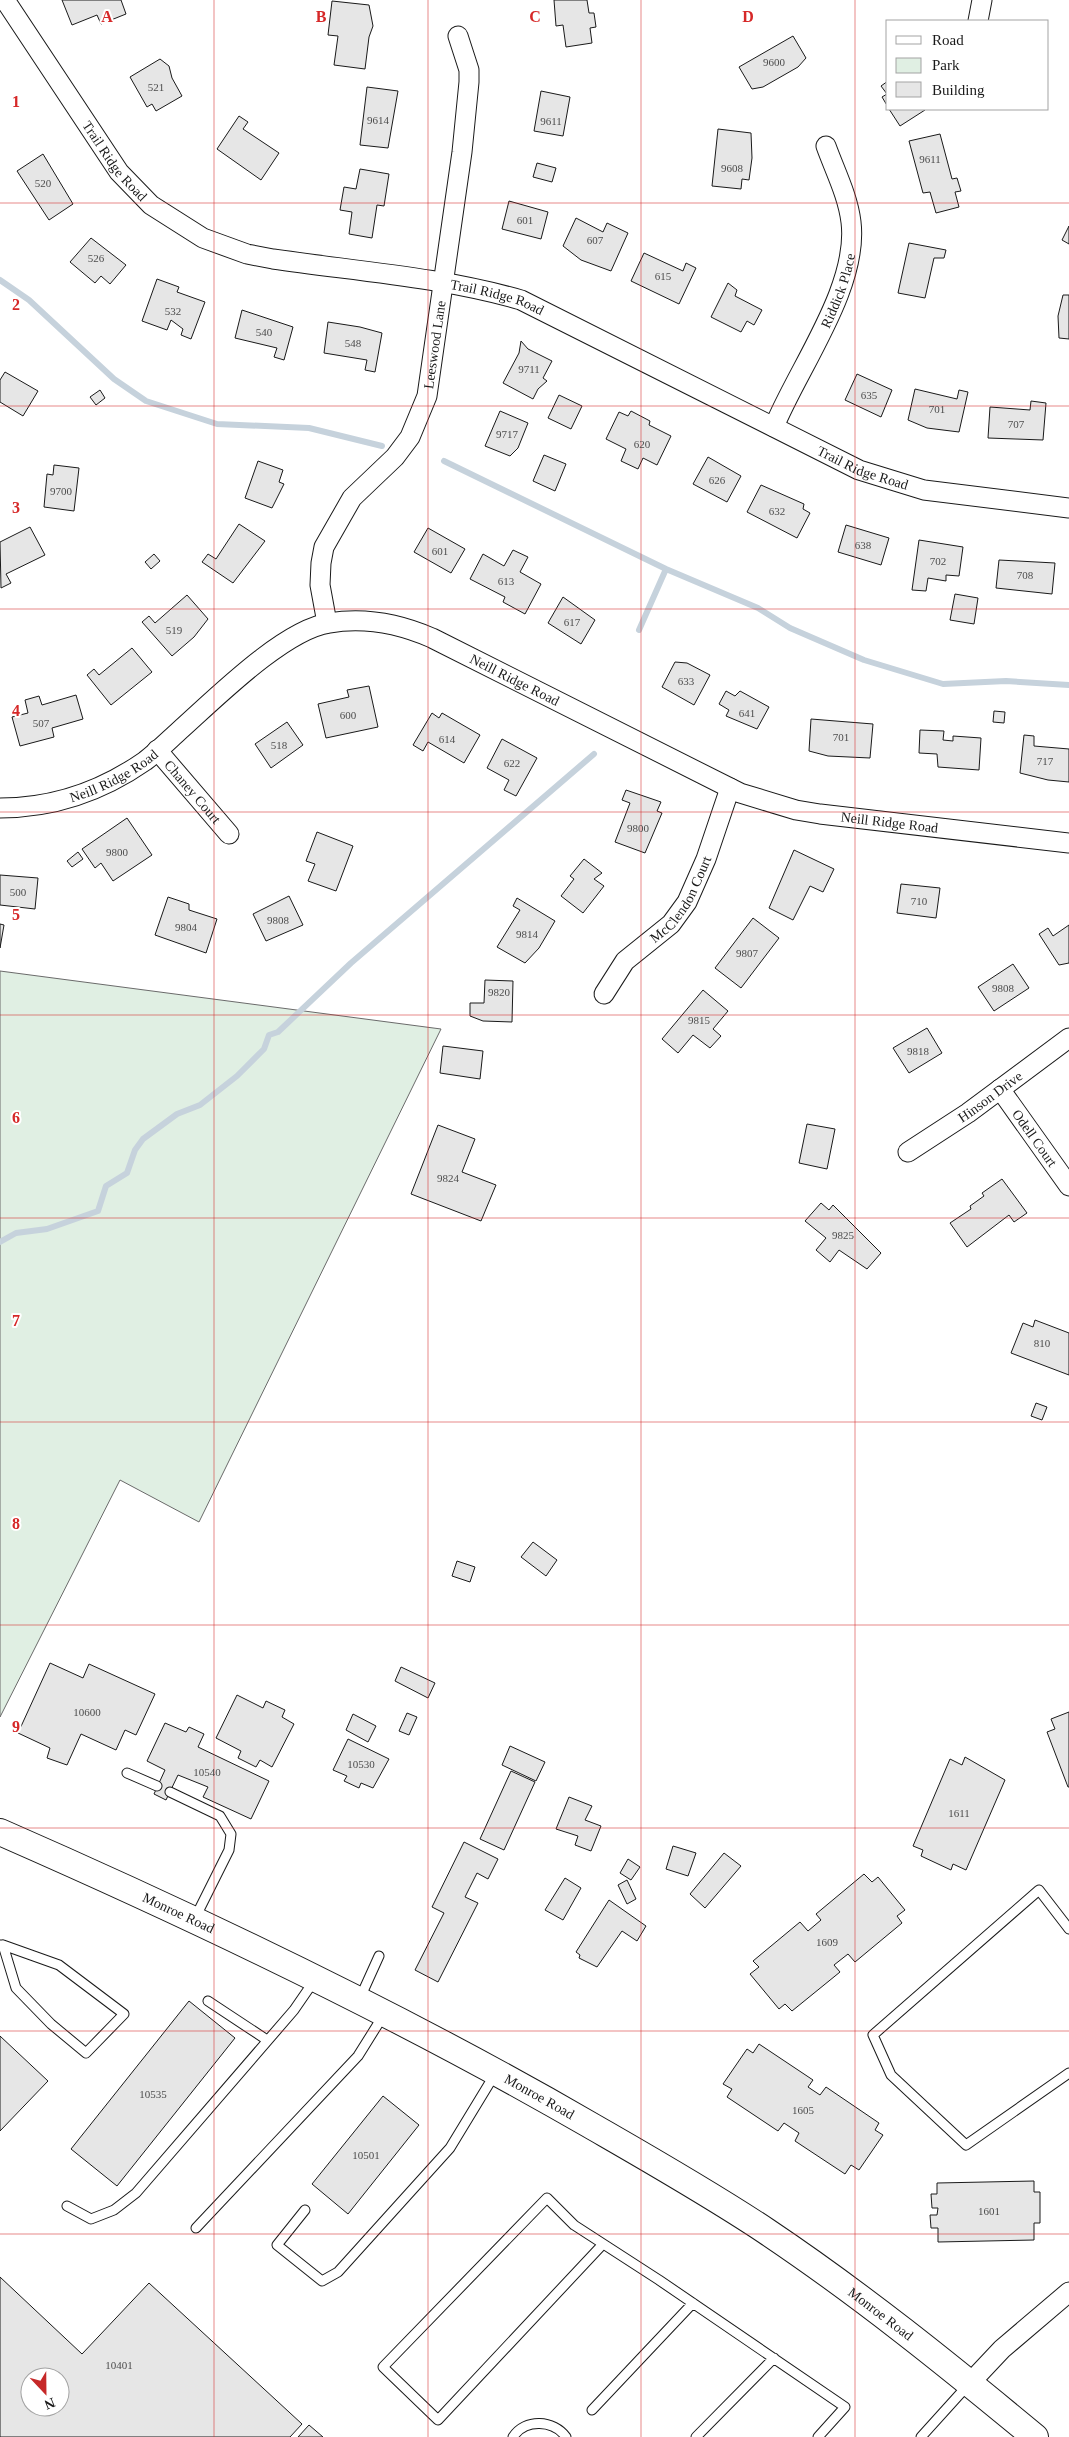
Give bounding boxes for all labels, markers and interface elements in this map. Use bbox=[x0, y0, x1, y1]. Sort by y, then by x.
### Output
text: A bbox=[101, 8, 113, 25]
text: B bbox=[316, 8, 327, 25]
text: C bbox=[529, 8, 541, 25]
text: D bbox=[742, 8, 754, 25]
legend bbox=[886, 20, 1049, 110]
text: Road bbox=[932, 32, 964, 48]
house number: 9600 bbox=[763, 56, 786, 68]
text: Park bbox=[932, 57, 960, 73]
house number: 521 bbox=[148, 81, 164, 93]
text: Building bbox=[932, 82, 985, 98]
text: 1 bbox=[12, 93, 20, 110]
house number: 9614 bbox=[367, 114, 390, 126]
house number: 9611 bbox=[540, 115, 562, 127]
street label: Trail Ridge Road bbox=[80, 118, 150, 204]
house number: 9611 bbox=[919, 153, 941, 165]
house number: 9608 bbox=[721, 162, 744, 174]
house number: 520 bbox=[35, 177, 52, 189]
house number: 601 bbox=[517, 214, 533, 226]
house number: 607 bbox=[587, 234, 604, 246]
house number: 526 bbox=[88, 252, 105, 264]
street label: Riddick Place bbox=[818, 252, 858, 330]
house number: 615 bbox=[655, 270, 672, 282]
street label: Trail Ridge Road bbox=[449, 276, 546, 318]
text: 2 bbox=[12, 296, 20, 313]
street label: Leeswood Lane bbox=[421, 300, 448, 390]
house number: 532 bbox=[165, 305, 181, 317]
house number: 540 bbox=[256, 326, 273, 338]
house number: 548 bbox=[345, 337, 362, 349]
house number: 9711 bbox=[518, 363, 540, 375]
house number: 635 bbox=[861, 389, 878, 401]
house number: 701 bbox=[929, 403, 945, 415]
house number: 707 bbox=[1008, 418, 1025, 430]
house number: 9717 bbox=[496, 428, 519, 440]
house number: 620 bbox=[634, 438, 651, 450]
street label: Trail Ridge Road bbox=[815, 443, 910, 492]
house number: 626 bbox=[709, 474, 726, 486]
house number: 9700 bbox=[50, 485, 73, 497]
text: 3 bbox=[12, 499, 20, 516]
house number: 632 bbox=[769, 505, 785, 517]
house number: 638 bbox=[855, 539, 872, 551]
house number: 601 bbox=[432, 545, 448, 557]
house number: 702 bbox=[930, 555, 946, 567]
house number: 708 bbox=[1017, 569, 1034, 581]
house number: 613 bbox=[498, 575, 515, 587]
house number: 617 bbox=[564, 616, 581, 628]
house number: 519 bbox=[166, 624, 183, 636]
street label: Neill Ridge Road bbox=[468, 651, 562, 708]
house number: 633 bbox=[678, 675, 695, 687]
text: 4 bbox=[12, 702, 20, 719]
house number: 641 bbox=[739, 707, 755, 719]
house number: 600 bbox=[340, 709, 357, 721]
house number: 507 bbox=[33, 717, 50, 729]
house number: 701 bbox=[833, 731, 849, 743]
house number: 614 bbox=[439, 733, 456, 745]
house number: 518 bbox=[271, 739, 288, 751]
street label: Neill Ridge Road bbox=[68, 746, 161, 805]
house number: 717 bbox=[1037, 755, 1054, 767]
street label: Chaney Court bbox=[162, 757, 224, 826]
house number: 622 bbox=[504, 757, 520, 769]
street label: Neill Ridge Road bbox=[840, 809, 939, 835]
house number: 9800 bbox=[627, 822, 650, 834]
house number: 9800 bbox=[106, 846, 129, 858]
street label: McClendon Court bbox=[647, 854, 714, 945]
house number: 500 bbox=[10, 886, 27, 898]
house number: 710 bbox=[911, 895, 928, 907]
text: 5 bbox=[12, 906, 20, 923]
house number: 9808 bbox=[267, 914, 290, 926]
house number: 9804 bbox=[175, 921, 198, 933]
house number: 9814 bbox=[516, 928, 539, 940]
house number: 9807 bbox=[736, 947, 759, 959]
house number: 9808 bbox=[992, 982, 1015, 994]
house number: 9820 bbox=[488, 986, 511, 998]
house number: 9815 bbox=[688, 1014, 711, 1026]
house number: 9818 bbox=[907, 1045, 930, 1057]
street label: Hinson Drive bbox=[955, 1068, 1025, 1125]
street label: Odell Court bbox=[1009, 1106, 1060, 1169]
text: 6 bbox=[12, 1109, 20, 1126]
house number: 9824 bbox=[437, 1172, 460, 1184]
house number: 9825 bbox=[832, 1229, 855, 1241]
text: 7 bbox=[12, 1312, 20, 1329]
house number: 810 bbox=[1034, 1337, 1051, 1349]
text: 8 bbox=[12, 1515, 20, 1532]
house number: 10600 bbox=[73, 1706, 101, 1718]
text: 9 bbox=[12, 1718, 20, 1735]
house number: 10530 bbox=[347, 1758, 375, 1770]
house number: 10540 bbox=[193, 1766, 221, 1778]
house number: 1611 bbox=[948, 1807, 970, 1819]
street label: Monroe Road bbox=[140, 1890, 217, 1936]
house number: 1609 bbox=[816, 1936, 839, 1948]
street label: Monroe Road bbox=[502, 2071, 577, 2122]
house number: 10535 bbox=[139, 2088, 167, 2100]
house number: 1605 bbox=[792, 2104, 815, 2116]
house number: 10501 bbox=[352, 2149, 380, 2161]
house number: 1601 bbox=[978, 2205, 1000, 2217]
street label: Monroe Road bbox=[845, 2284, 916, 2343]
house number: 10401 bbox=[105, 2359, 133, 2371]
north arrow bbox=[20, 2367, 70, 2417]
text: N bbox=[42, 2395, 57, 2412]

